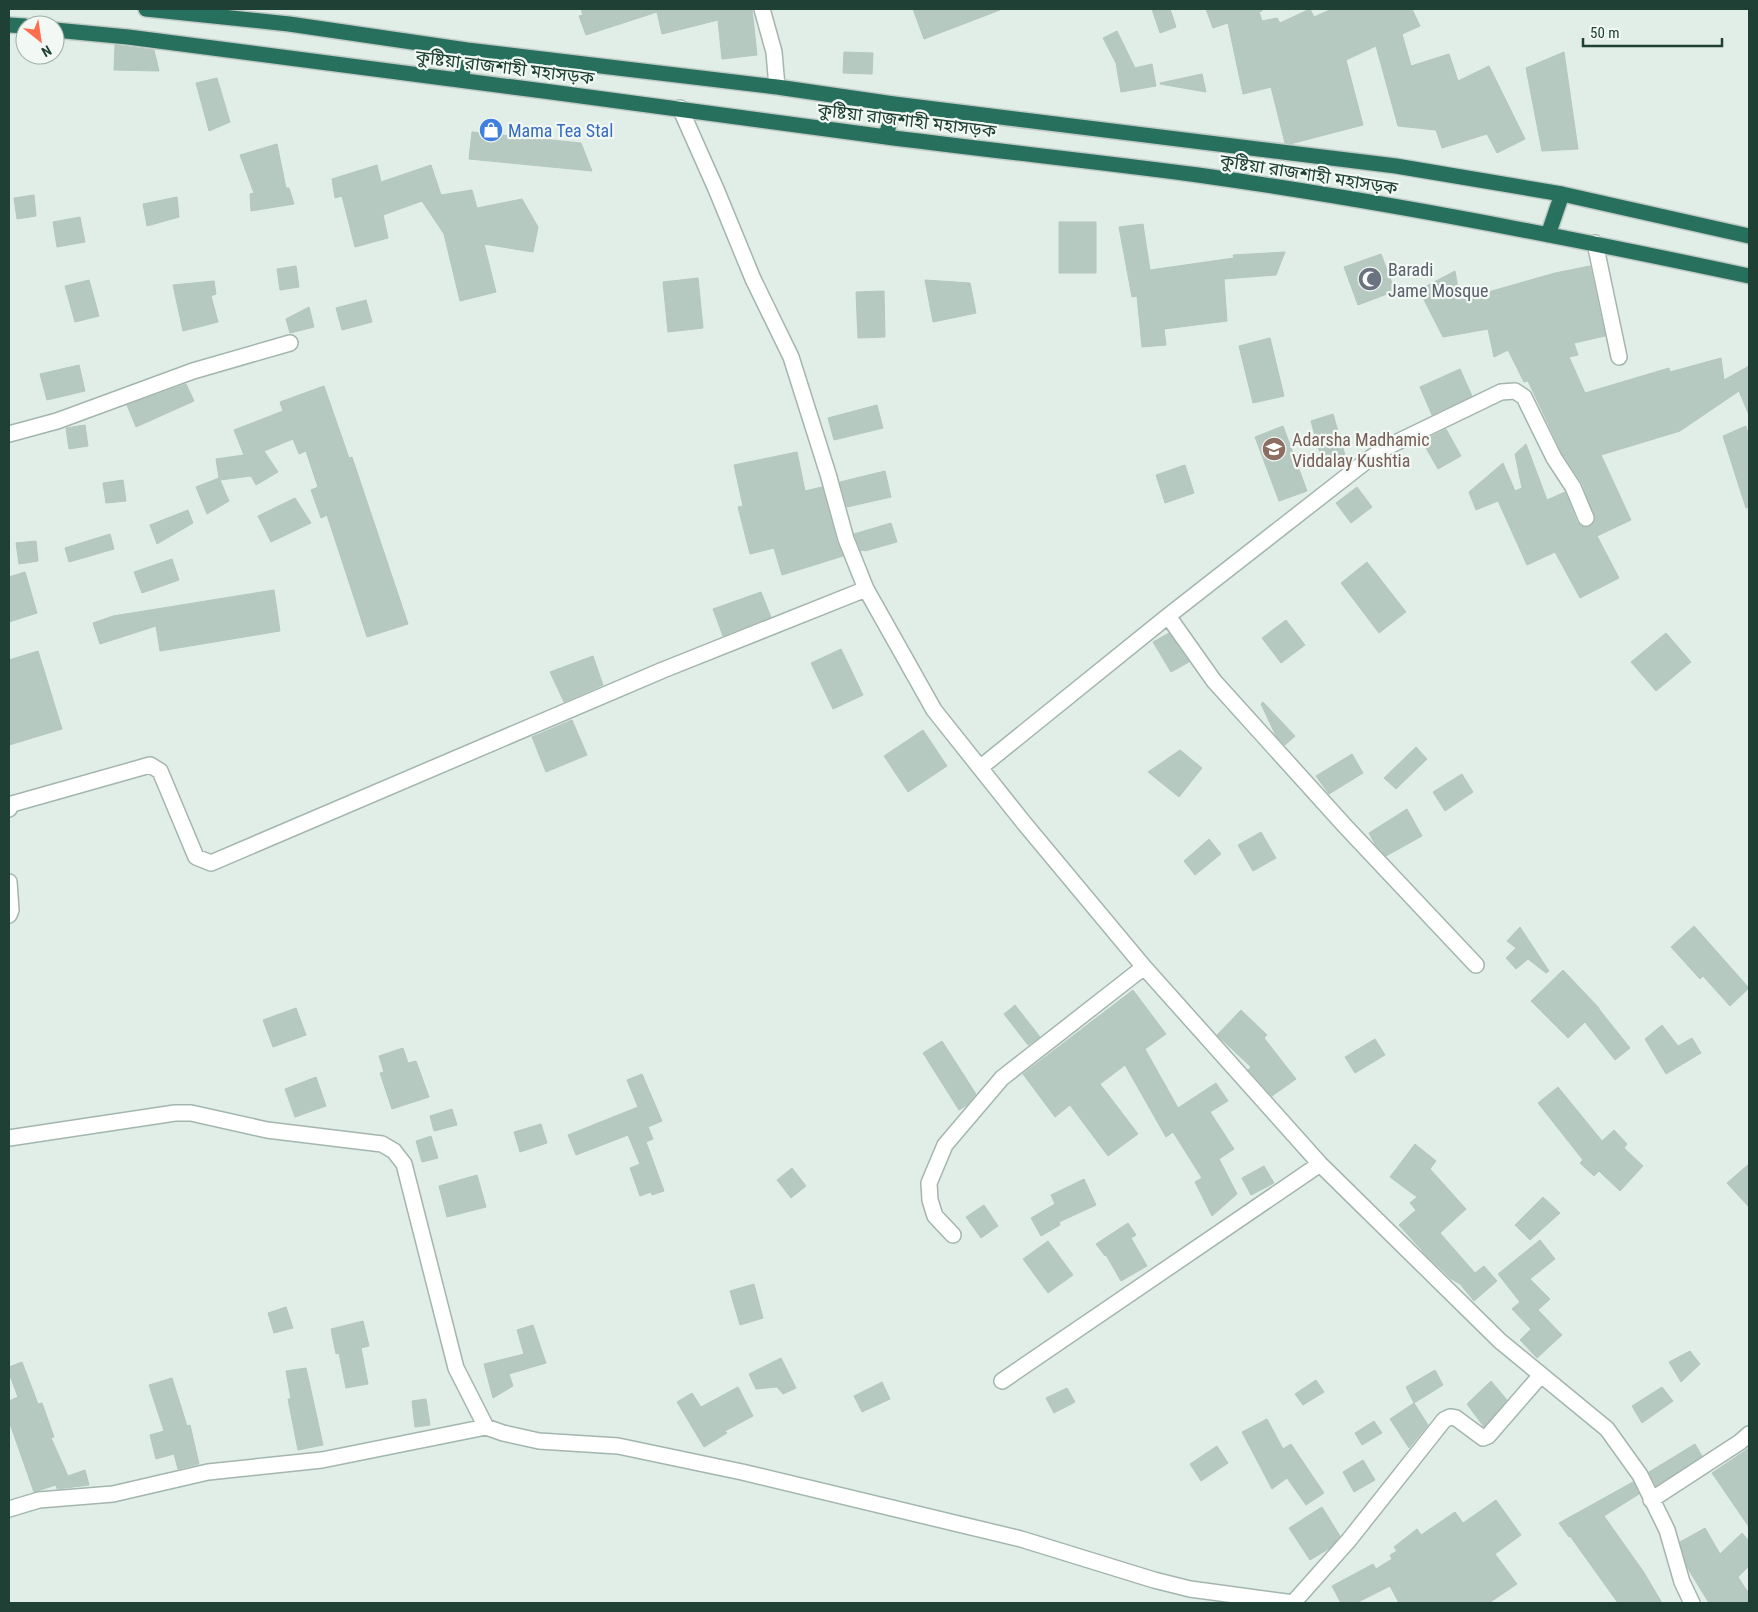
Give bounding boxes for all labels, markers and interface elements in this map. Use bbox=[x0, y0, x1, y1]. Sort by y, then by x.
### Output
north arrow bbox=[15, 15, 65, 65]
scale bar bbox=[1583, 15, 1722, 47]
text: 50 m bbox=[1590, 24, 1620, 42]
text: N bbox=[39, 42, 54, 60]
street label: কুষ্টিয়া রাজশাহী মহাসড়ক bbox=[413, 46, 596, 89]
street label: কুষ্টিয়া রাজশাহী মহাসড়ক bbox=[815, 99, 998, 142]
shop icon: Mama Tea Stal bbox=[478, 117, 504, 143]
place label: Mama Tea Stal bbox=[508, 120, 613, 141]
street label: কুষ্টিয়া রাজশাহী মহাসড়ক bbox=[1217, 149, 1400, 199]
place label: Baradi Jame Mosque bbox=[1388, 259, 1488, 301]
mosque icon: Baradi Jame Mosque bbox=[1357, 266, 1383, 292]
place label: Adarsha Madhamic Viddalay Kushtia bbox=[1292, 429, 1430, 471]
school or university icon: Adarsha Madhamic Viddalay Kushtia bbox=[1261, 436, 1287, 462]

